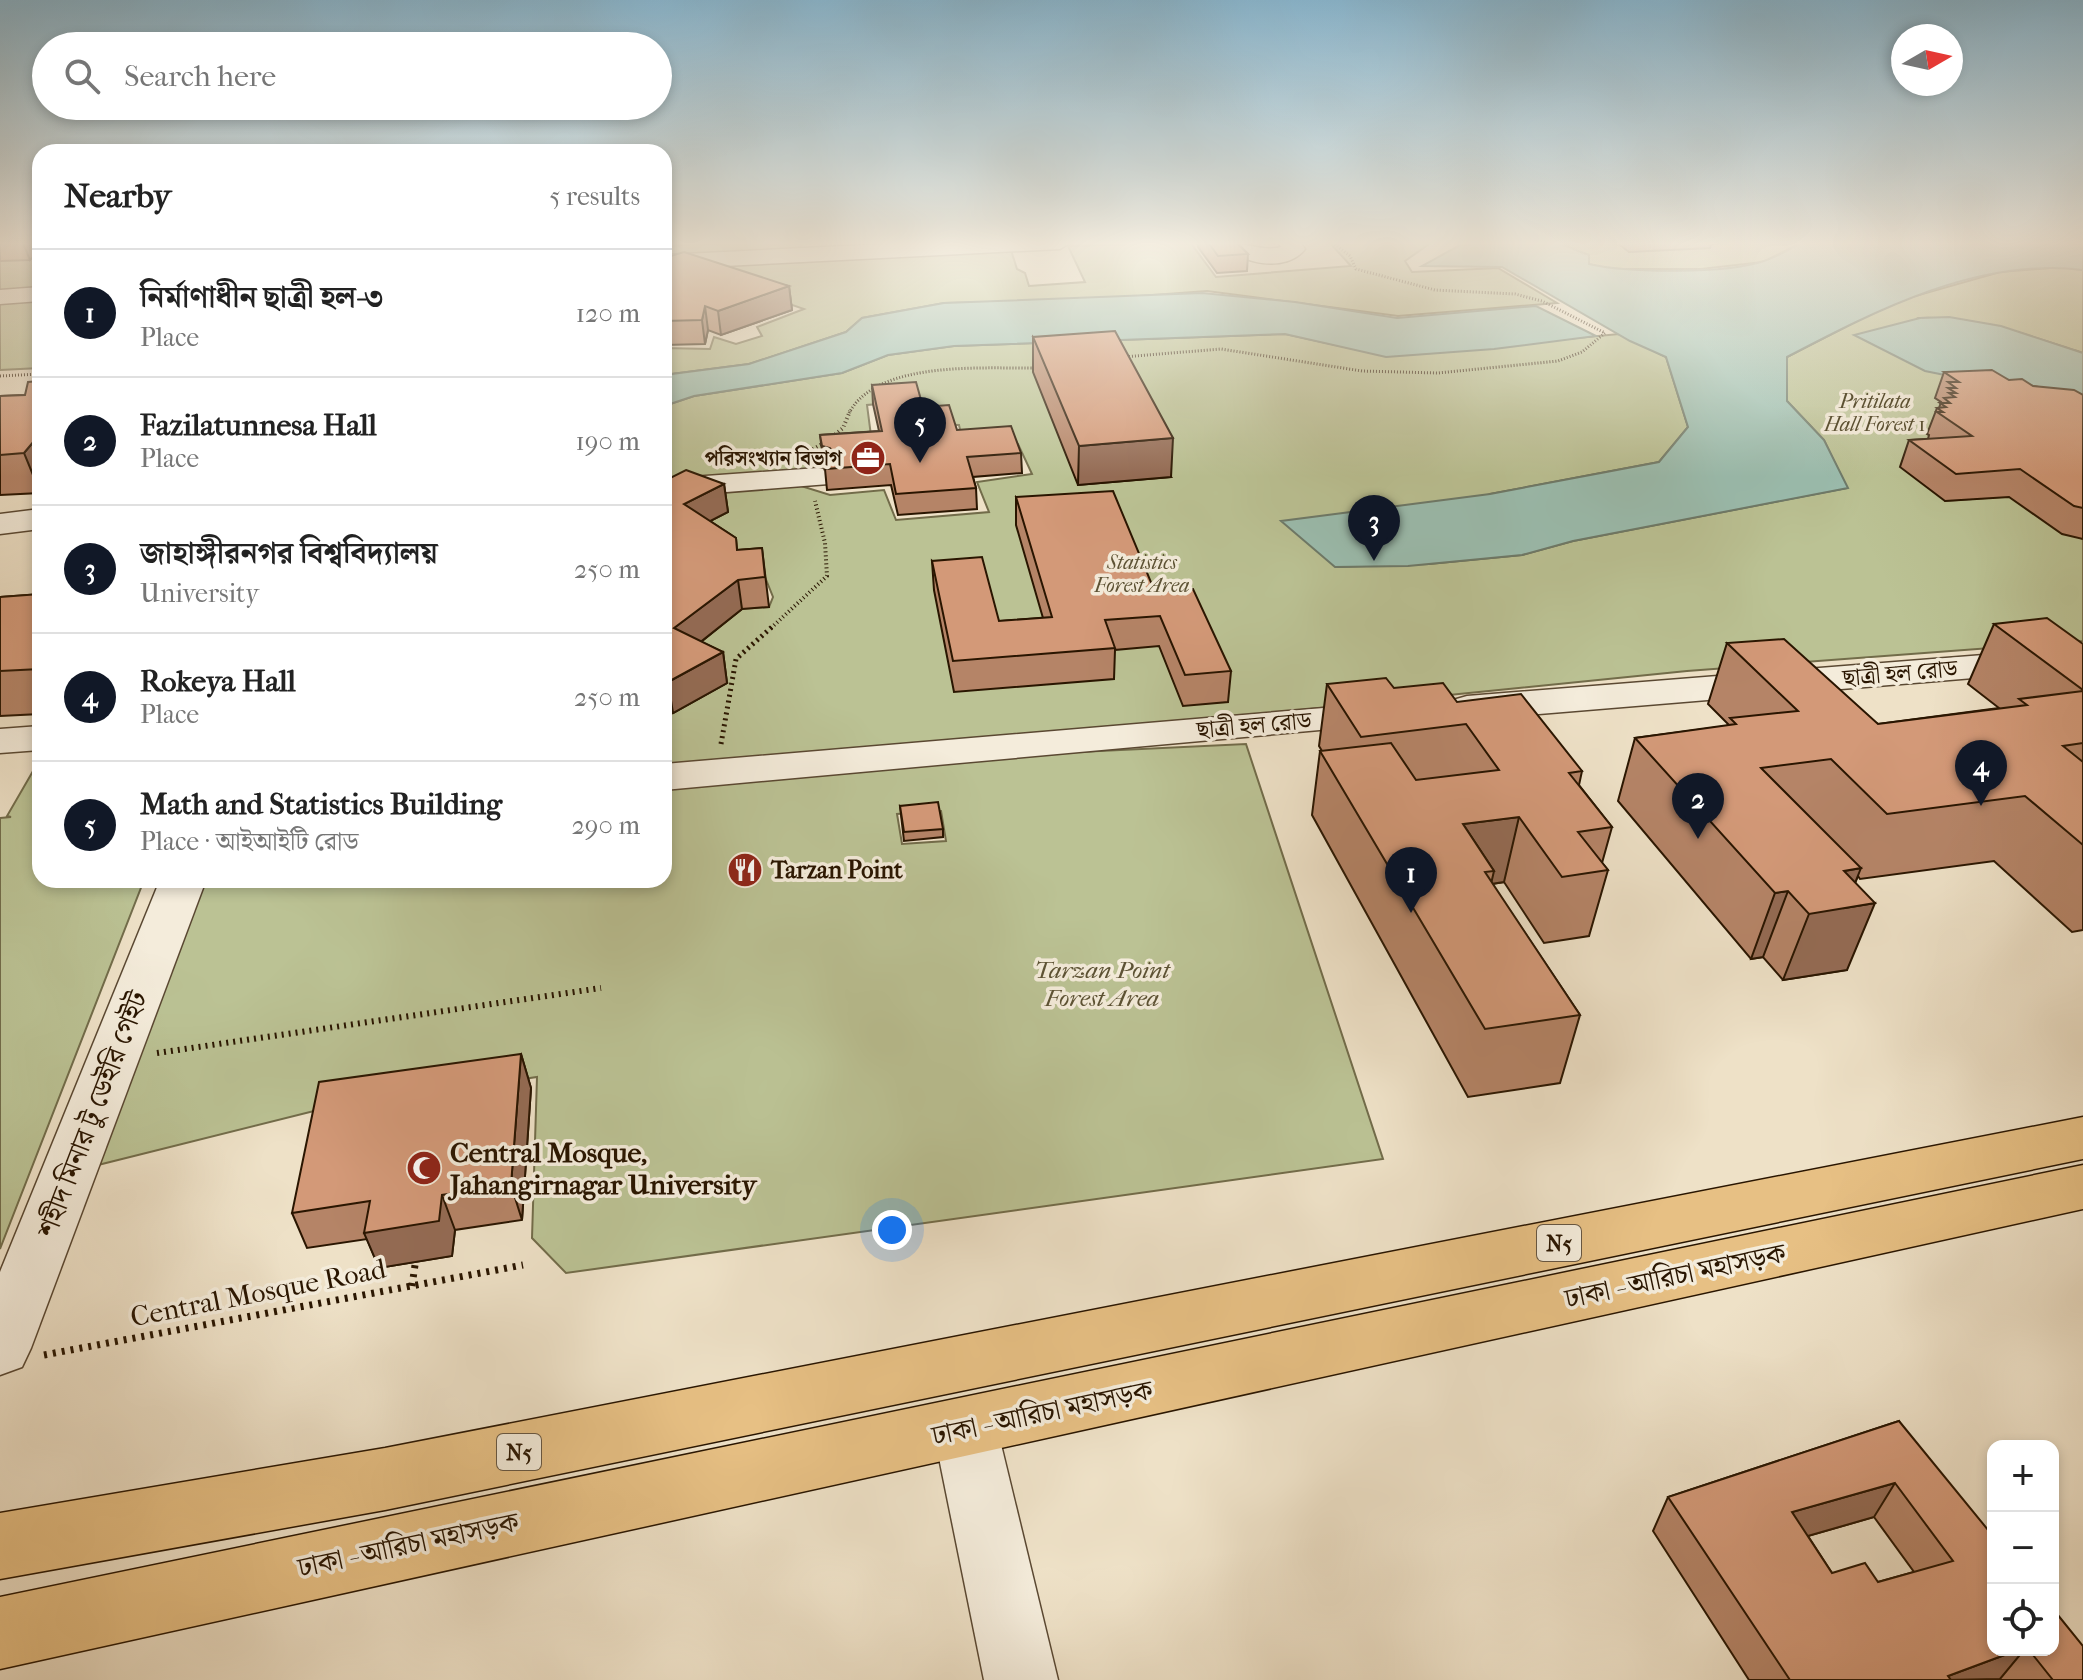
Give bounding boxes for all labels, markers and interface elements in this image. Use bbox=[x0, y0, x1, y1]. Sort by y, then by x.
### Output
north arrow bbox=[1891, 24, 1963, 96]
search box bbox=[32, 32, 672, 120]
icon: search bbox=[60, 54, 104, 98]
text: Search here bbox=[124, 59, 276, 94]
text: Nearby bbox=[64, 176, 171, 216]
text: 5 results bbox=[549, 181, 640, 212]
text: নির্মাণাধীন ছাত্রী হল-৩ bbox=[140, 280, 384, 315]
text: 1 bbox=[85, 298, 95, 329]
text: 120 m bbox=[576, 298, 640, 329]
text: Place bbox=[140, 322, 199, 353]
park label: Pritilata Hall Forest 1 bbox=[1823, 390, 1926, 436]
pin: 5 bbox=[894, 397, 946, 463]
text: Fazilatunnesa Hall bbox=[140, 408, 377, 443]
text: 2 bbox=[83, 426, 97, 457]
text: 190 m bbox=[576, 426, 640, 457]
office icon: পরিসংখ্যান বিভাগ bbox=[849, 439, 887, 477]
text: Place bbox=[140, 443, 199, 474]
place label: পরিসংখ্যান বিভাগ bbox=[705, 445, 843, 470]
pin: 3 bbox=[1348, 495, 1400, 561]
text: জাহাঙ্গীরনগর বিশ্ববিদ্যালয় bbox=[140, 536, 438, 571]
park label: Statistics Forest Area bbox=[1093, 551, 1190, 597]
text: 3 bbox=[85, 554, 95, 585]
text: 250 m bbox=[574, 554, 640, 585]
text: University bbox=[140, 578, 259, 609]
street label: ছাত্রী হল রোড bbox=[1840, 654, 1960, 692]
text: Rokeya Hall bbox=[140, 664, 296, 699]
text: 4 bbox=[82, 682, 98, 713]
text: 250 m bbox=[574, 682, 640, 713]
text: Place bbox=[140, 699, 199, 730]
street label: ছাত্রী হল রোড bbox=[1194, 706, 1314, 744]
pin: 4 bbox=[1955, 740, 2007, 806]
pin: 2 bbox=[1672, 773, 1724, 839]
text: Math and Statistics Building bbox=[140, 787, 502, 822]
text: 5 bbox=[84, 810, 96, 841]
text: 290 m bbox=[571, 810, 640, 841]
text: Place · আইআইটি রোড bbox=[140, 826, 359, 857]
pin: 1 bbox=[1385, 847, 1437, 913]
restaurant icon: Tarzan Point bbox=[726, 851, 764, 889]
place label: Tarzan Point bbox=[770, 856, 903, 884]
park label: Tarzan Point Forest Area bbox=[1034, 956, 1172, 1012]
street label: শহীদ মিনার টু ডেইরি গেইট bbox=[29, 985, 156, 1243]
place label: Central Mosque, Jahangirnagar University bbox=[447, 1136, 759, 1201]
mosque icon: Central Mosque, Jahangirnagar University bbox=[405, 1149, 443, 1187]
your location bbox=[872, 1210, 912, 1250]
road number: N5 bbox=[1537, 1225, 1581, 1261]
street label: ঢাকা - আরিচা মহাসড়ক bbox=[1561, 1235, 1790, 1315]
street label: Central Mosque Road bbox=[128, 1251, 389, 1333]
street label: ঢাকা - আরিচা মহাসড়ক bbox=[928, 1372, 1157, 1452]
road number: N5 bbox=[497, 1434, 541, 1470]
map controls bbox=[1987, 1440, 2059, 1656]
button: + bbox=[1987, 1440, 2059, 1512]
street label: ঢাকা - আরিচা মহাসড়ক bbox=[294, 1504, 523, 1584]
button: − bbox=[1987, 1512, 2059, 1584]
button: locate bbox=[1987, 1584, 2059, 1656]

